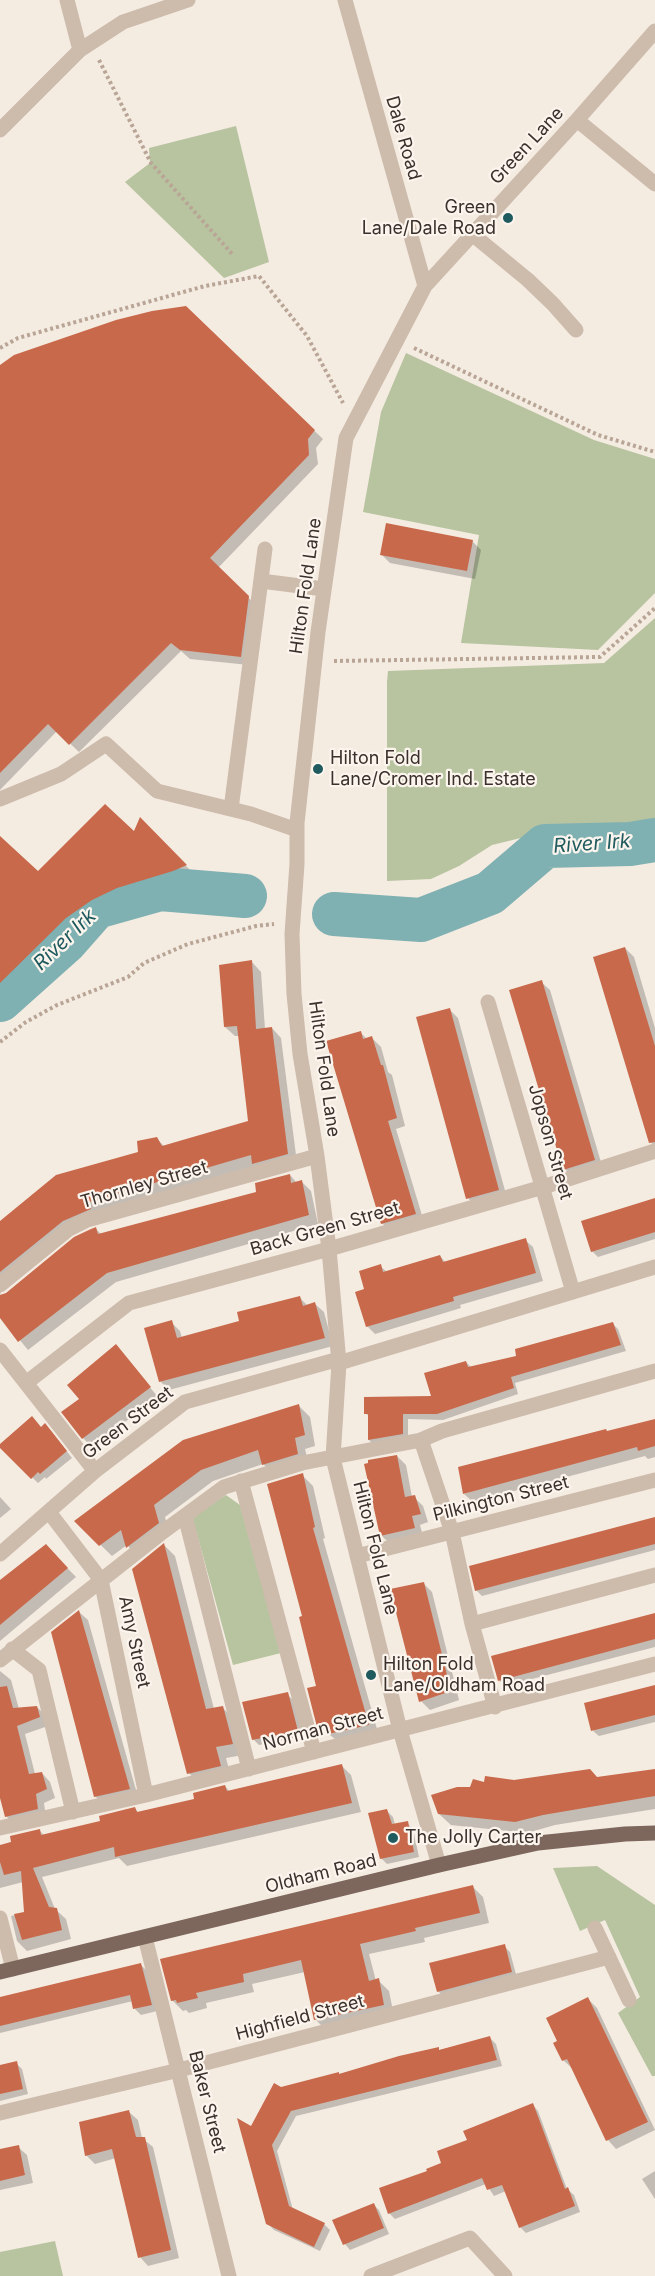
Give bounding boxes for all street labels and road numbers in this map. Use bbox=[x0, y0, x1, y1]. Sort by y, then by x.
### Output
street label: Dale Road bbox=[381, 93, 425, 183]
street label: Green Lane bbox=[486, 103, 568, 189]
street label: Hilton Fold Lane bbox=[286, 517, 326, 655]
street label: Hilton Fold Lane bbox=[304, 1000, 344, 1138]
street label: Jopson Street bbox=[523, 1082, 577, 1202]
street label: Thornley Street bbox=[78, 1157, 210, 1213]
street label: Back Green Street bbox=[248, 1197, 402, 1261]
street label: Green Street bbox=[79, 1382, 177, 1464]
street label: Pilkington Street bbox=[431, 1472, 571, 1526]
street label: Hilton Fold Lane bbox=[348, 1479, 402, 1617]
street label: Amy Street bbox=[114, 1594, 154, 1690]
street label: Norman Street bbox=[260, 1703, 386, 1755]
street label: Oldham Road bbox=[263, 1850, 379, 1898]
street label: Highfield Street bbox=[233, 1990, 367, 2046]
street label: Baker Street bbox=[184, 2049, 230, 2155]

